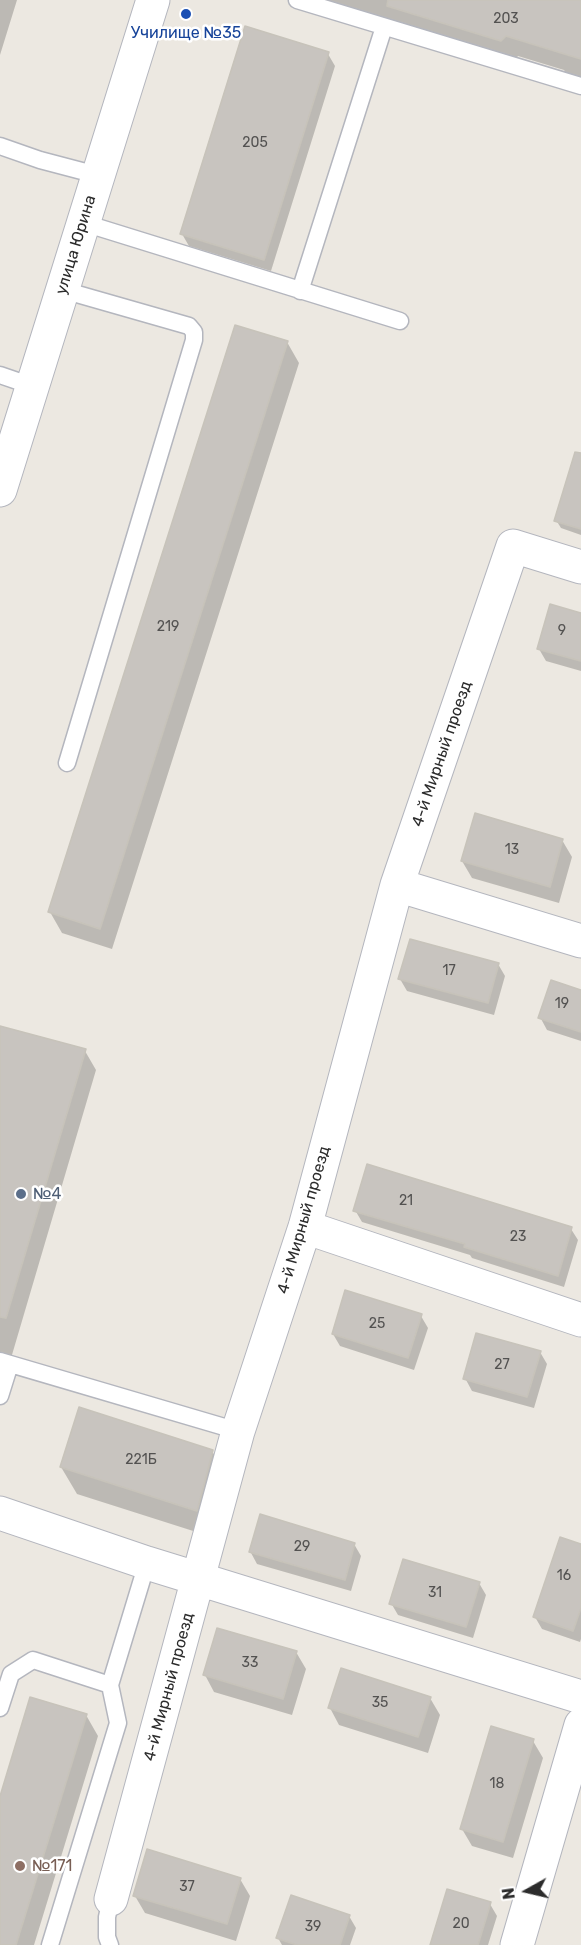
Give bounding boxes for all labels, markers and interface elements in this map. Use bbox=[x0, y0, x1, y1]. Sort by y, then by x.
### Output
marker: Училище №35 bbox=[179, 7, 193, 21]
house number: 203 bbox=[493, 11, 519, 27]
place label: Училище №35 bbox=[131, 23, 241, 43]
house number: 205 bbox=[242, 135, 268, 151]
street label: улица Юрина bbox=[52, 193, 100, 297]
house number: 219 bbox=[157, 619, 179, 635]
house number: 9 bbox=[558, 623, 566, 639]
street label: 4-й Мирный проезд bbox=[408, 679, 476, 829]
house number: 13 bbox=[505, 842, 519, 858]
house number: 17 bbox=[442, 963, 456, 979]
house number: 19 bbox=[555, 996, 569, 1012]
street label: 4-й Мирный проезд bbox=[274, 1144, 334, 1296]
place label: №4 bbox=[33, 1184, 61, 1204]
marker: №4 bbox=[14, 1187, 28, 1201]
house number: 21 bbox=[399, 1193, 413, 1209]
house number: 23 bbox=[510, 1229, 526, 1245]
house number: 25 bbox=[369, 1316, 385, 1332]
house number: 27 bbox=[494, 1357, 510, 1373]
house number: 221Б bbox=[125, 1452, 157, 1468]
house number: 29 bbox=[294, 1539, 310, 1555]
house number: 16 bbox=[557, 1568, 571, 1584]
house number: 31 bbox=[428, 1585, 442, 1601]
street label: 4-й Мирный проезд bbox=[140, 1611, 198, 1763]
house number: 33 bbox=[242, 1655, 258, 1671]
house number: 35 bbox=[372, 1695, 388, 1711]
house number: 18 bbox=[490, 1776, 504, 1792]
place label: №171 bbox=[32, 1856, 72, 1876]
marker: №171 bbox=[13, 1859, 27, 1873]
north arrow bbox=[497, 1861, 557, 1921]
house number: 37 bbox=[179, 1879, 195, 1895]
text: N bbox=[498, 1887, 519, 1901]
house number: 20 bbox=[452, 1916, 470, 1932]
house number: 39 bbox=[305, 1919, 321, 1935]

